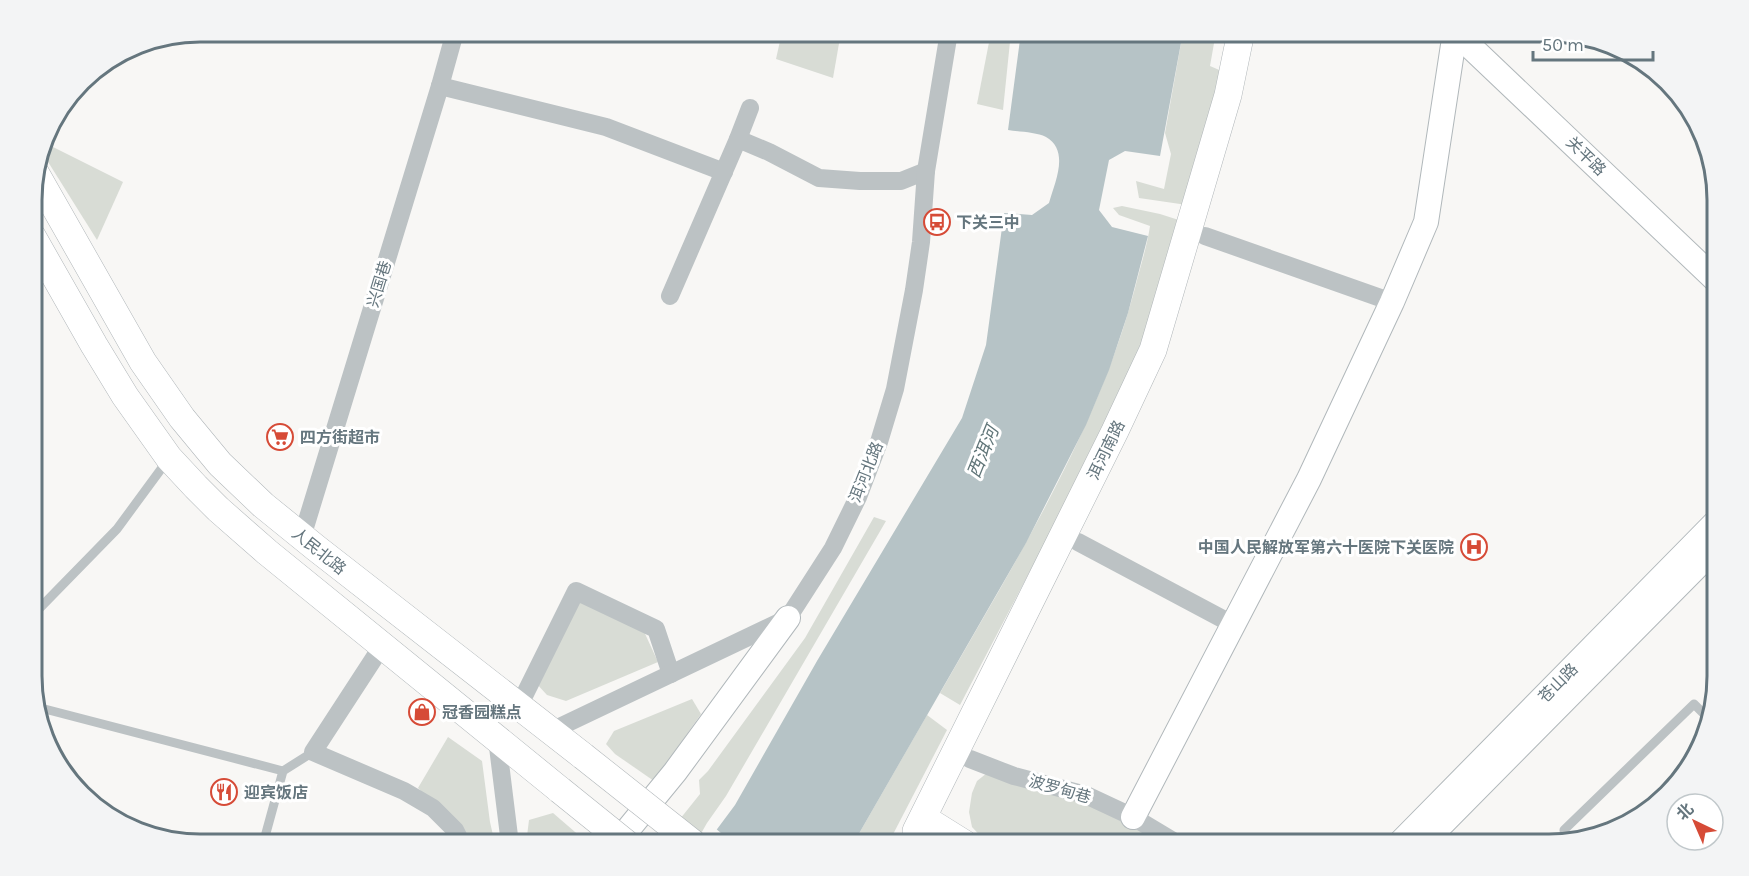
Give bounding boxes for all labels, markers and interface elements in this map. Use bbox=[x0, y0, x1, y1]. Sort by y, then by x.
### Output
scale bar bbox=[1533, 24, 1653, 62]
text: 50 m bbox=[1542, 34, 1584, 56]
street label: 关平路 bbox=[1562, 132, 1610, 180]
bus stop icon: 下关三中 bbox=[922, 207, 952, 237]
place label: 下关三中 bbox=[956, 213, 1020, 232]
street label: 兴国巷 bbox=[363, 258, 395, 310]
street label: 洱河南路 bbox=[1083, 417, 1129, 483]
water label: 西洱河 bbox=[963, 420, 1004, 481]
supermarket icon: 四方街超市 bbox=[265, 422, 295, 452]
place label: 四方街超市 bbox=[300, 428, 380, 447]
street label: 洱河北路 bbox=[845, 439, 887, 505]
street label: 人民北路 bbox=[288, 523, 350, 579]
hospital icon: 中国人民解放军第六十医院下关医院 bbox=[1459, 532, 1489, 562]
place label: 中国人民解放军第六十医院下关医院 bbox=[1198, 538, 1454, 557]
street label: 苍山路 bbox=[1534, 659, 1582, 707]
shop icon: 冠香园糕点 bbox=[407, 697, 437, 727]
place label: 冠香园糕点 bbox=[442, 703, 522, 722]
street label: 波罗甸巷 bbox=[1027, 771, 1093, 807]
restaurant icon: 迎宾饭店 bbox=[209, 777, 239, 807]
place label: 迎宾饭店 bbox=[244, 783, 308, 802]
north arrow bbox=[1665, 792, 1725, 852]
text: 北 bbox=[1673, 799, 1697, 824]

